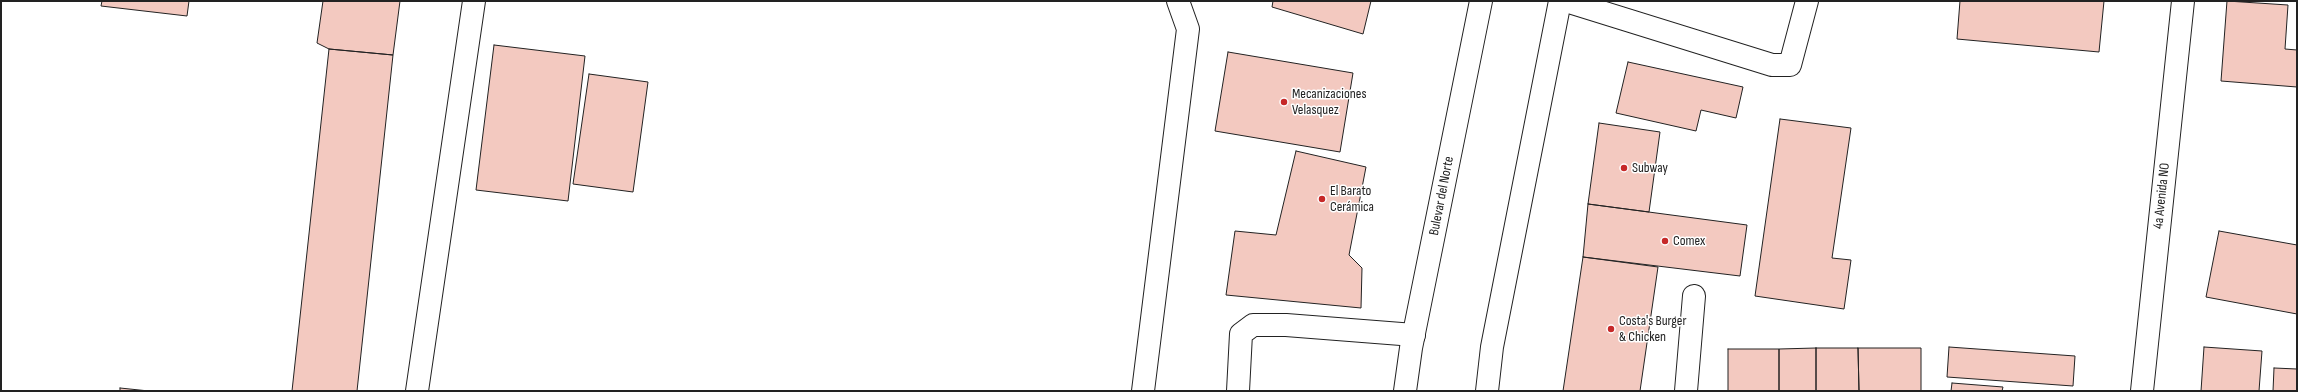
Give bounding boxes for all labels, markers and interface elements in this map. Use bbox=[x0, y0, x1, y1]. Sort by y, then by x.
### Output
place label: Mecanizaciones Velasquez bbox=[1292, 86, 1366, 118]
marker: Mecanizaciones Velasquez bbox=[1279, 97, 1289, 107]
street label: Bulevar del Norte bbox=[1426, 155, 1458, 237]
place label: Subway bbox=[1632, 160, 1668, 176]
street label: 4a Avenida NO bbox=[2150, 162, 2174, 230]
marker: Subway bbox=[1619, 163, 1629, 173]
place label: El Barato Cerámica bbox=[1330, 183, 1374, 216]
marker: El Barato Cerámica bbox=[1317, 194, 1327, 204]
place label: Comex bbox=[1673, 233, 1705, 249]
marker: Comex bbox=[1660, 236, 1670, 246]
place label: Costa's Burger & Chicken bbox=[1619, 313, 1686, 346]
marker: Costa's Burger & Chicken bbox=[1606, 324, 1616, 334]

